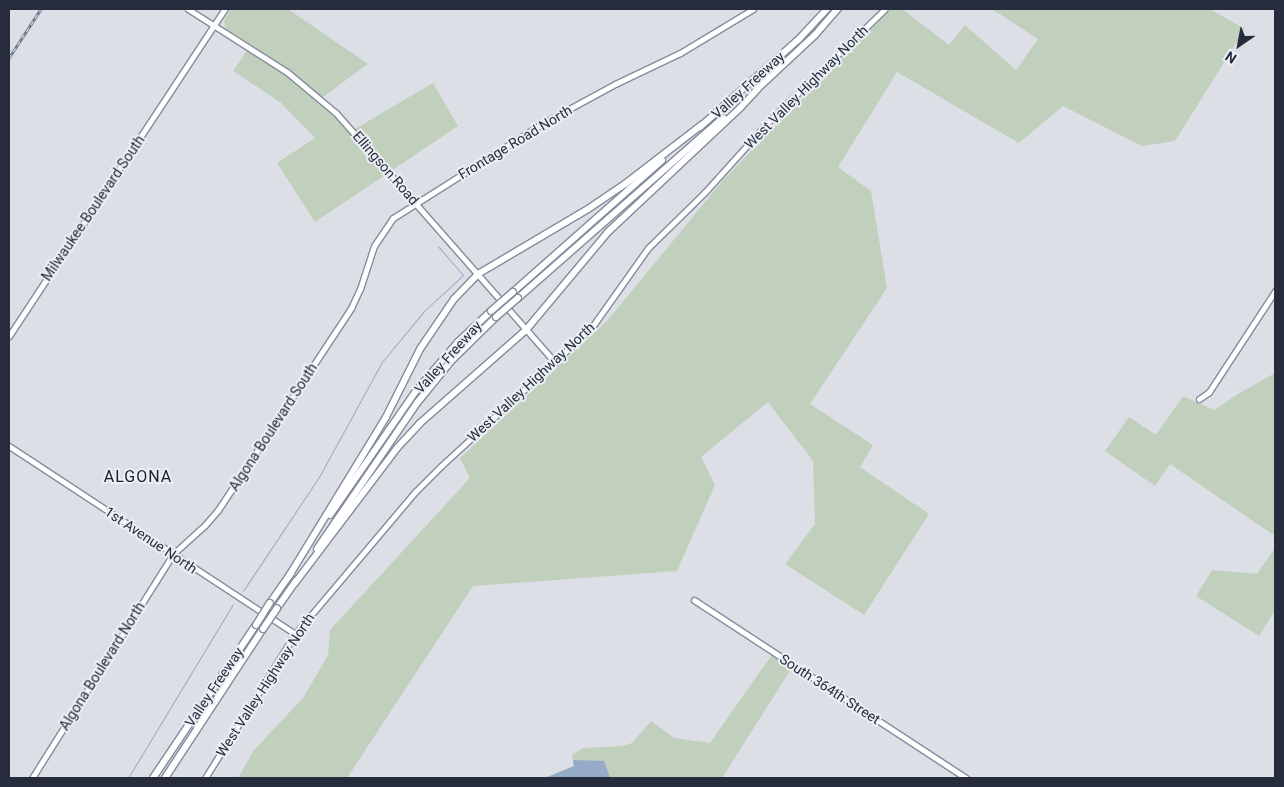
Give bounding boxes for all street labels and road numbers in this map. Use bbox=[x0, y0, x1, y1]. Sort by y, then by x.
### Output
street label: West Valley Highway North bbox=[741, 22, 871, 152]
street label: Valley Freeway bbox=[708, 48, 788, 122]
street label: Frontage Road North bbox=[455, 101, 575, 183]
street label: Ellingson Road bbox=[349, 128, 423, 208]
street label: Milwaukee Boulevard South bbox=[38, 132, 148, 284]
street label: Valley Freeway bbox=[411, 317, 485, 397]
street label: West Valley Highway North bbox=[464, 319, 598, 445]
street label: Algona Boulevard South bbox=[225, 360, 321, 494]
street label: 1st Avenue North bbox=[102, 503, 200, 577]
street label: Algona Boulevard North bbox=[56, 599, 148, 733]
street label: West Valley Highway North bbox=[212, 610, 318, 760]
street label: Valley Freeway bbox=[181, 644, 247, 730]
street label: South 364th Street bbox=[777, 650, 883, 728]

